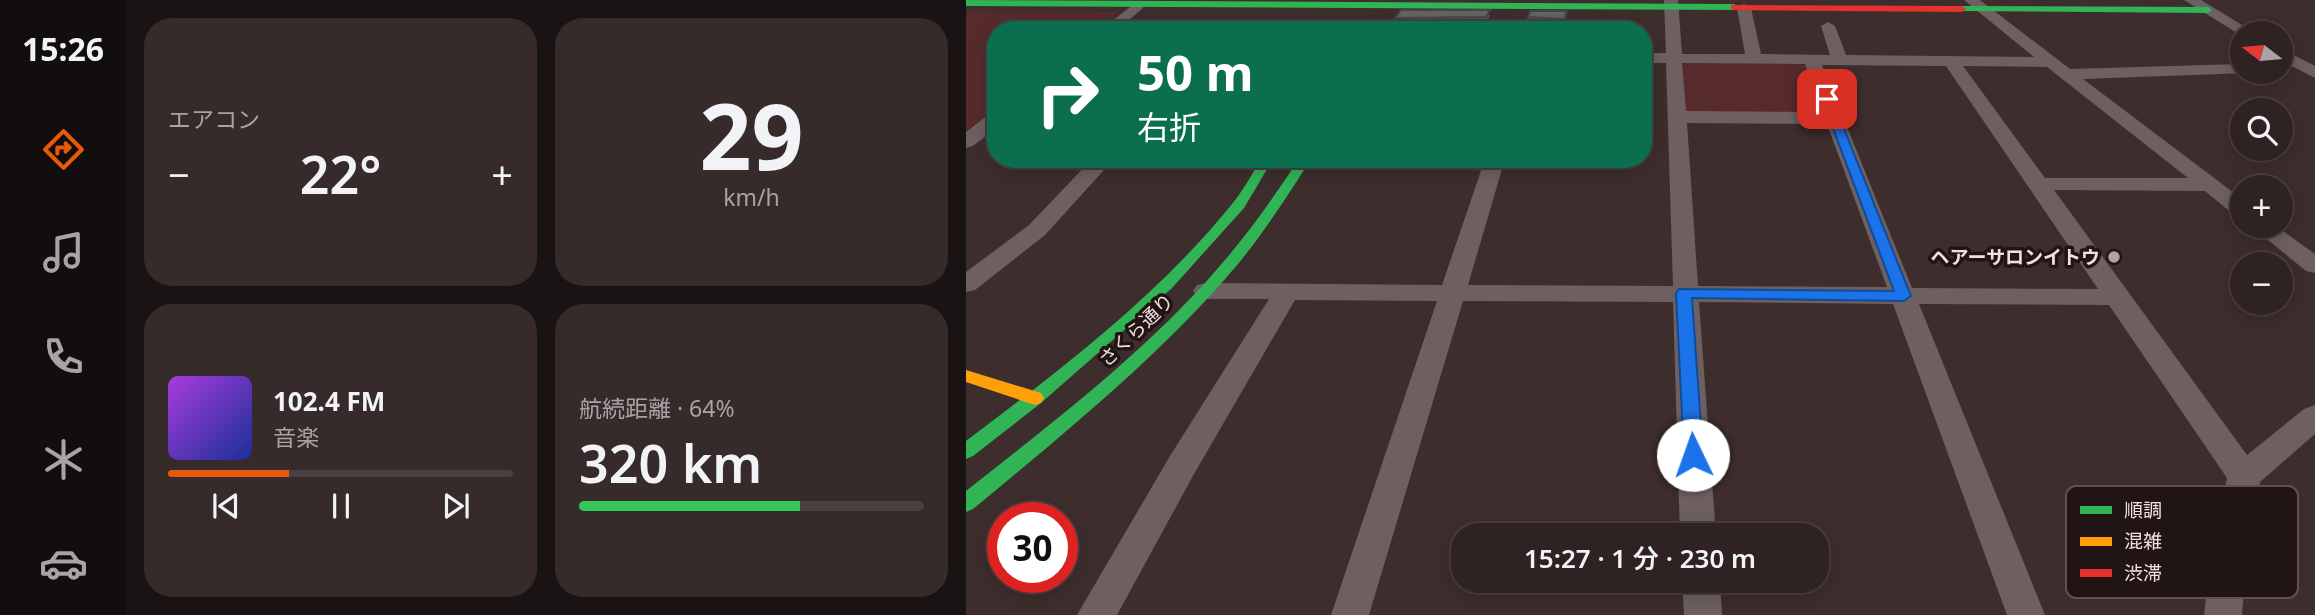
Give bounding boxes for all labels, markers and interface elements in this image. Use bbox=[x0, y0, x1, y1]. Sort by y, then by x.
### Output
north arrow bbox=[2230, 21, 2292, 84]
map controls bbox=[2230, 21, 2293, 315]
text: 15:26 bbox=[22, 27, 104, 70]
text: 50 m bbox=[1137, 39, 1254, 105]
icon: right bbox=[1022, 49, 1113, 140]
pin bbox=[1797, 69, 1857, 129]
text: 29 bbox=[699, 73, 804, 197]
icon: arrive bbox=[1808, 80, 1846, 118]
button: search bbox=[2230, 98, 2293, 161]
text: エアコン bbox=[168, 103, 260, 135]
text: 右折 bbox=[1137, 105, 1201, 148]
icon: directions bbox=[39, 125, 88, 174]
text: 22° bbox=[300, 138, 381, 209]
text: − bbox=[168, 148, 190, 200]
text: + bbox=[491, 148, 513, 200]
button: + bbox=[2230, 175, 2293, 238]
text: km/h bbox=[723, 181, 780, 213]
icon: music bbox=[39, 228, 88, 277]
place label: ヘアーサロンイトウ bbox=[1931, 244, 2100, 270]
marker: ヘアーサロンイトウ bbox=[2106, 249, 2122, 265]
button: − bbox=[2230, 252, 2293, 315]
street label: さくら通り bbox=[1093, 288, 1179, 372]
icon: phone bbox=[39, 332, 88, 381]
text: 102.4 FM bbox=[273, 383, 385, 419]
text: 航続距離 · 64% bbox=[579, 392, 735, 424]
position arrow bbox=[1656, 418, 1730, 492]
text: 音楽 bbox=[273, 421, 319, 453]
text: 320 km bbox=[579, 427, 762, 498]
icon: climate bbox=[39, 435, 88, 484]
legend bbox=[2066, 486, 2298, 598]
icon: previous bbox=[207, 487, 245, 525]
icon: pause bbox=[322, 487, 360, 525]
icon: next bbox=[437, 487, 475, 525]
text: 順調 bbox=[2124, 497, 2162, 523]
speed limit sign: 30 bbox=[987, 502, 1078, 593]
text: 混雑 bbox=[2124, 528, 2162, 554]
icon: car bbox=[39, 539, 88, 588]
text: 15:27 · 1 分 · 230 m bbox=[1524, 540, 1756, 576]
text: 渋滞 bbox=[2124, 560, 2162, 586]

